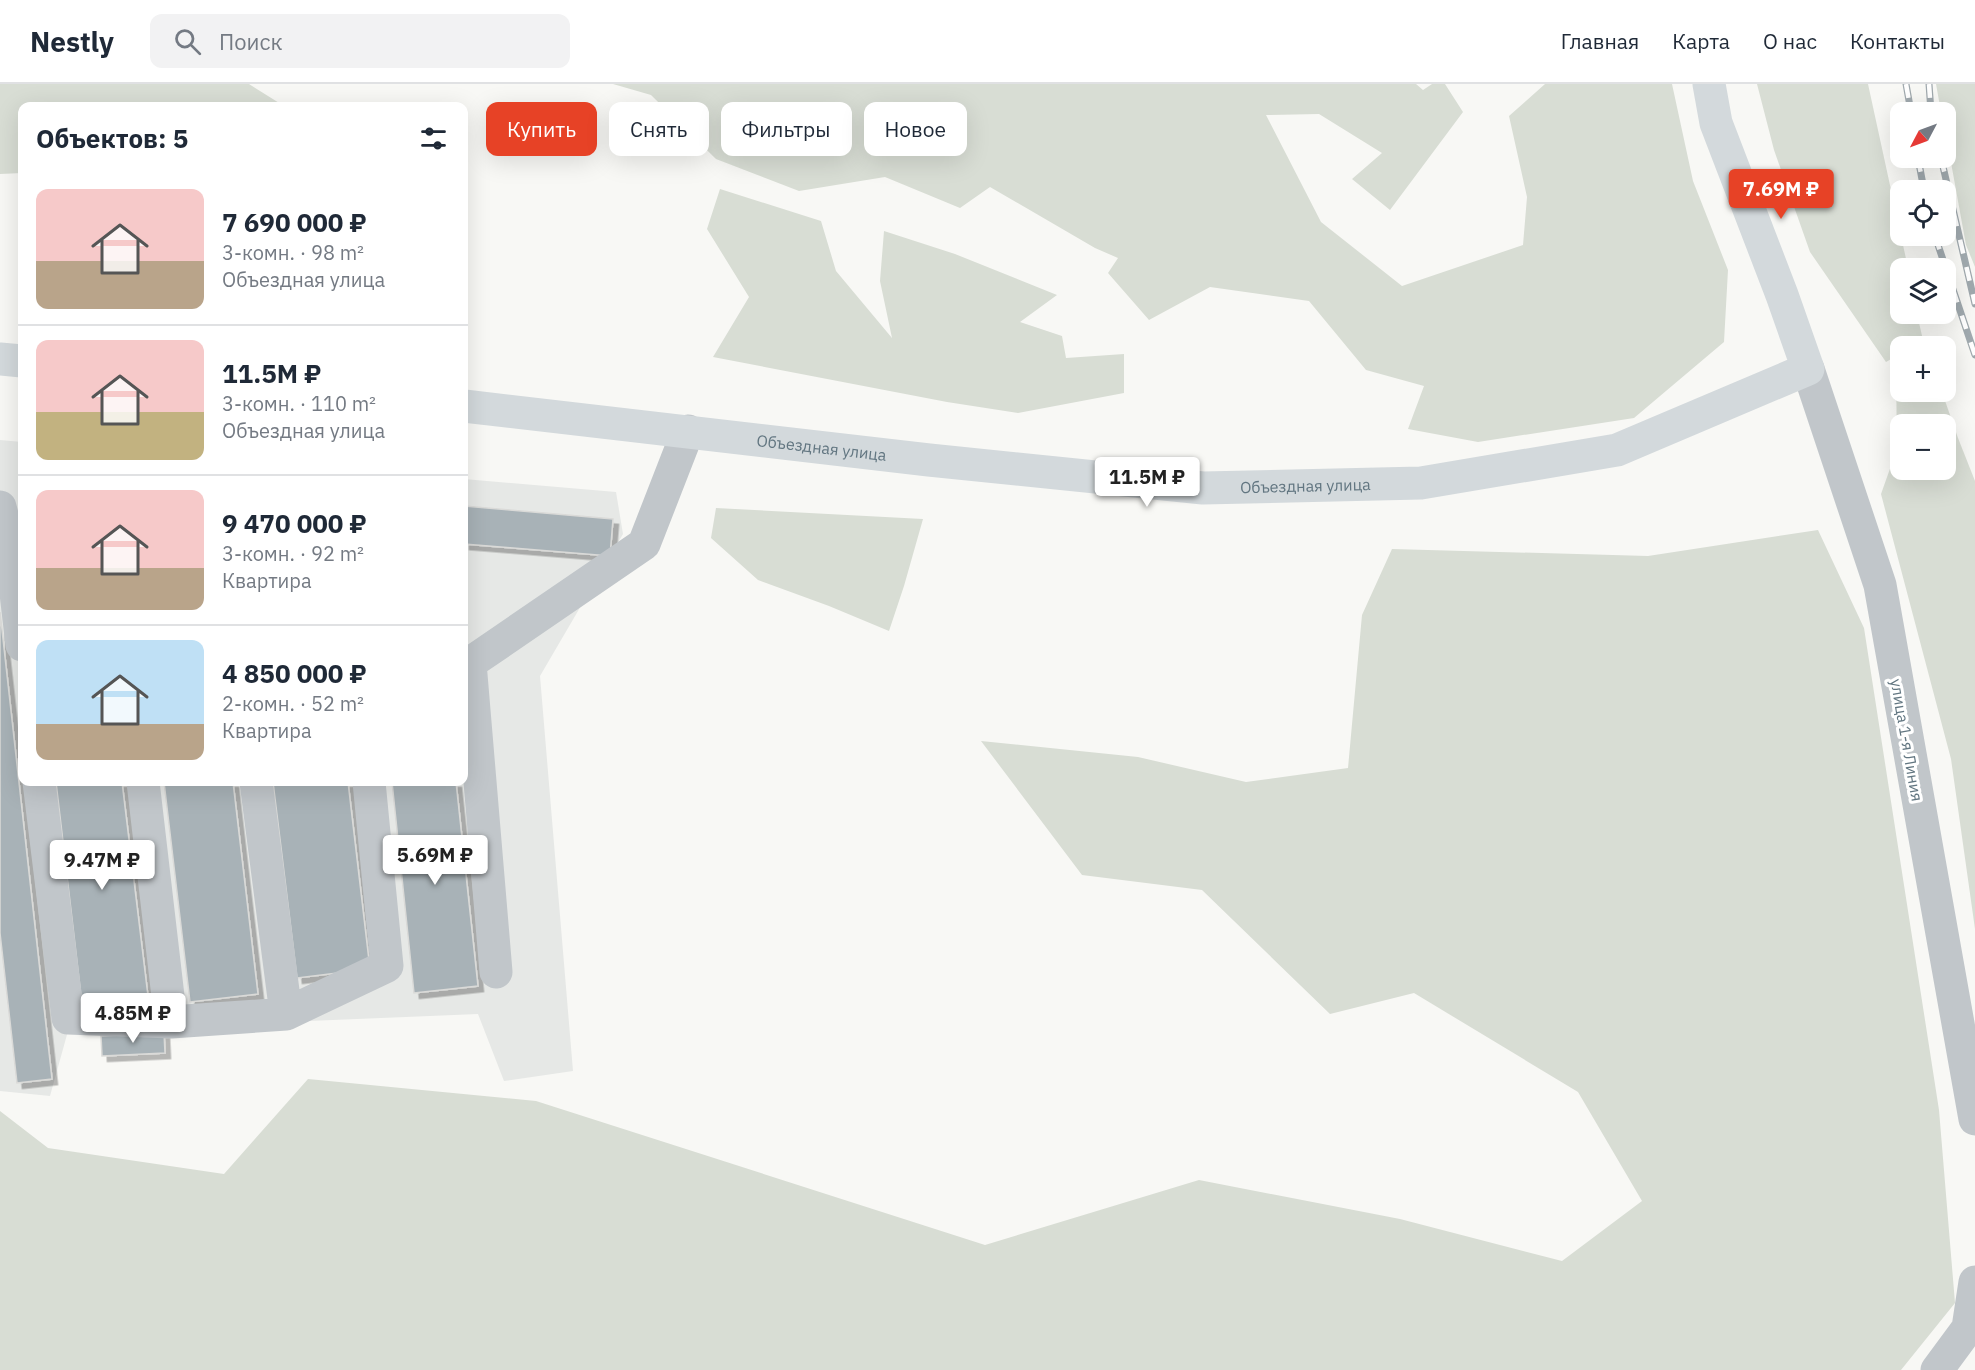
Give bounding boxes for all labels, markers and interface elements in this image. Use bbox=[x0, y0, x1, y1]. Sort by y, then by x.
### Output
search box bbox=[150, 14, 570, 68]
text: Nestly bbox=[30, 23, 114, 60]
icon: search bbox=[171, 25, 204, 58]
text: Поиск bbox=[219, 27, 283, 56]
text: Главная bbox=[1561, 27, 1639, 55]
text: Карта bbox=[1672, 27, 1730, 55]
text: О нас bbox=[1763, 27, 1817, 55]
text: Контакты bbox=[1850, 27, 1945, 55]
chip: Купить bbox=[486, 102, 597, 156]
chip: Снять bbox=[609, 102, 709, 156]
chip: Фильтры bbox=[721, 102, 852, 156]
chip: Новое bbox=[864, 102, 967, 156]
north arrow bbox=[1890, 102, 1956, 168]
map controls bbox=[1890, 102, 1956, 480]
text: Объектов: 5 bbox=[36, 121, 188, 155]
icon: filters bbox=[417, 122, 450, 155]
pin: 7.69M ₽ bbox=[1726, 169, 1836, 220]
text: 7.69M ₽ bbox=[1743, 175, 1819, 202]
button: locate bbox=[1890, 180, 1956, 246]
text: 7 690 000 ₽ bbox=[222, 205, 367, 239]
icon: home bbox=[84, 213, 156, 285]
text: 3-комн. · 98 m² bbox=[222, 239, 364, 266]
button: layers bbox=[1890, 258, 1956, 324]
text: Объездная улица bbox=[222, 266, 385, 293]
button: + bbox=[1890, 336, 1956, 402]
text: 11.5M ₽ bbox=[222, 356, 321, 390]
icon: home bbox=[84, 364, 156, 436]
text: 3-комн. · 110 m² bbox=[222, 390, 376, 417]
button: − bbox=[1890, 414, 1956, 480]
text: Объездная улица bbox=[222, 417, 385, 444]
street label: Объездная улица bbox=[756, 430, 888, 465]
pin: 11.5M ₽ bbox=[1092, 457, 1202, 508]
text: 11.5M ₽ bbox=[1109, 463, 1185, 490]
street label: Объездная улица bbox=[1240, 474, 1371, 497]
text: 9 470 000 ₽ bbox=[222, 506, 367, 540]
icon: home bbox=[84, 514, 156, 586]
text: 3-комн. · 92 m² bbox=[222, 540, 364, 567]
text: Квартира bbox=[222, 567, 312, 594]
text: 4 850 000 ₽ bbox=[222, 656, 367, 690]
icon: home bbox=[84, 664, 156, 736]
street label: улица 1-я Линия bbox=[1886, 677, 1928, 803]
text: 2-комн. · 52 m² bbox=[222, 690, 364, 717]
text: Квартира bbox=[222, 717, 312, 744]
pin: 5.69M ₽ bbox=[380, 835, 490, 886]
pin: 9.47M ₽ bbox=[47, 840, 157, 891]
text: 5.69M ₽ bbox=[397, 841, 473, 868]
text: 9.47M ₽ bbox=[64, 846, 140, 873]
pin: 4.85M ₽ bbox=[78, 993, 188, 1044]
text: 4.85M ₽ bbox=[95, 999, 171, 1026]

